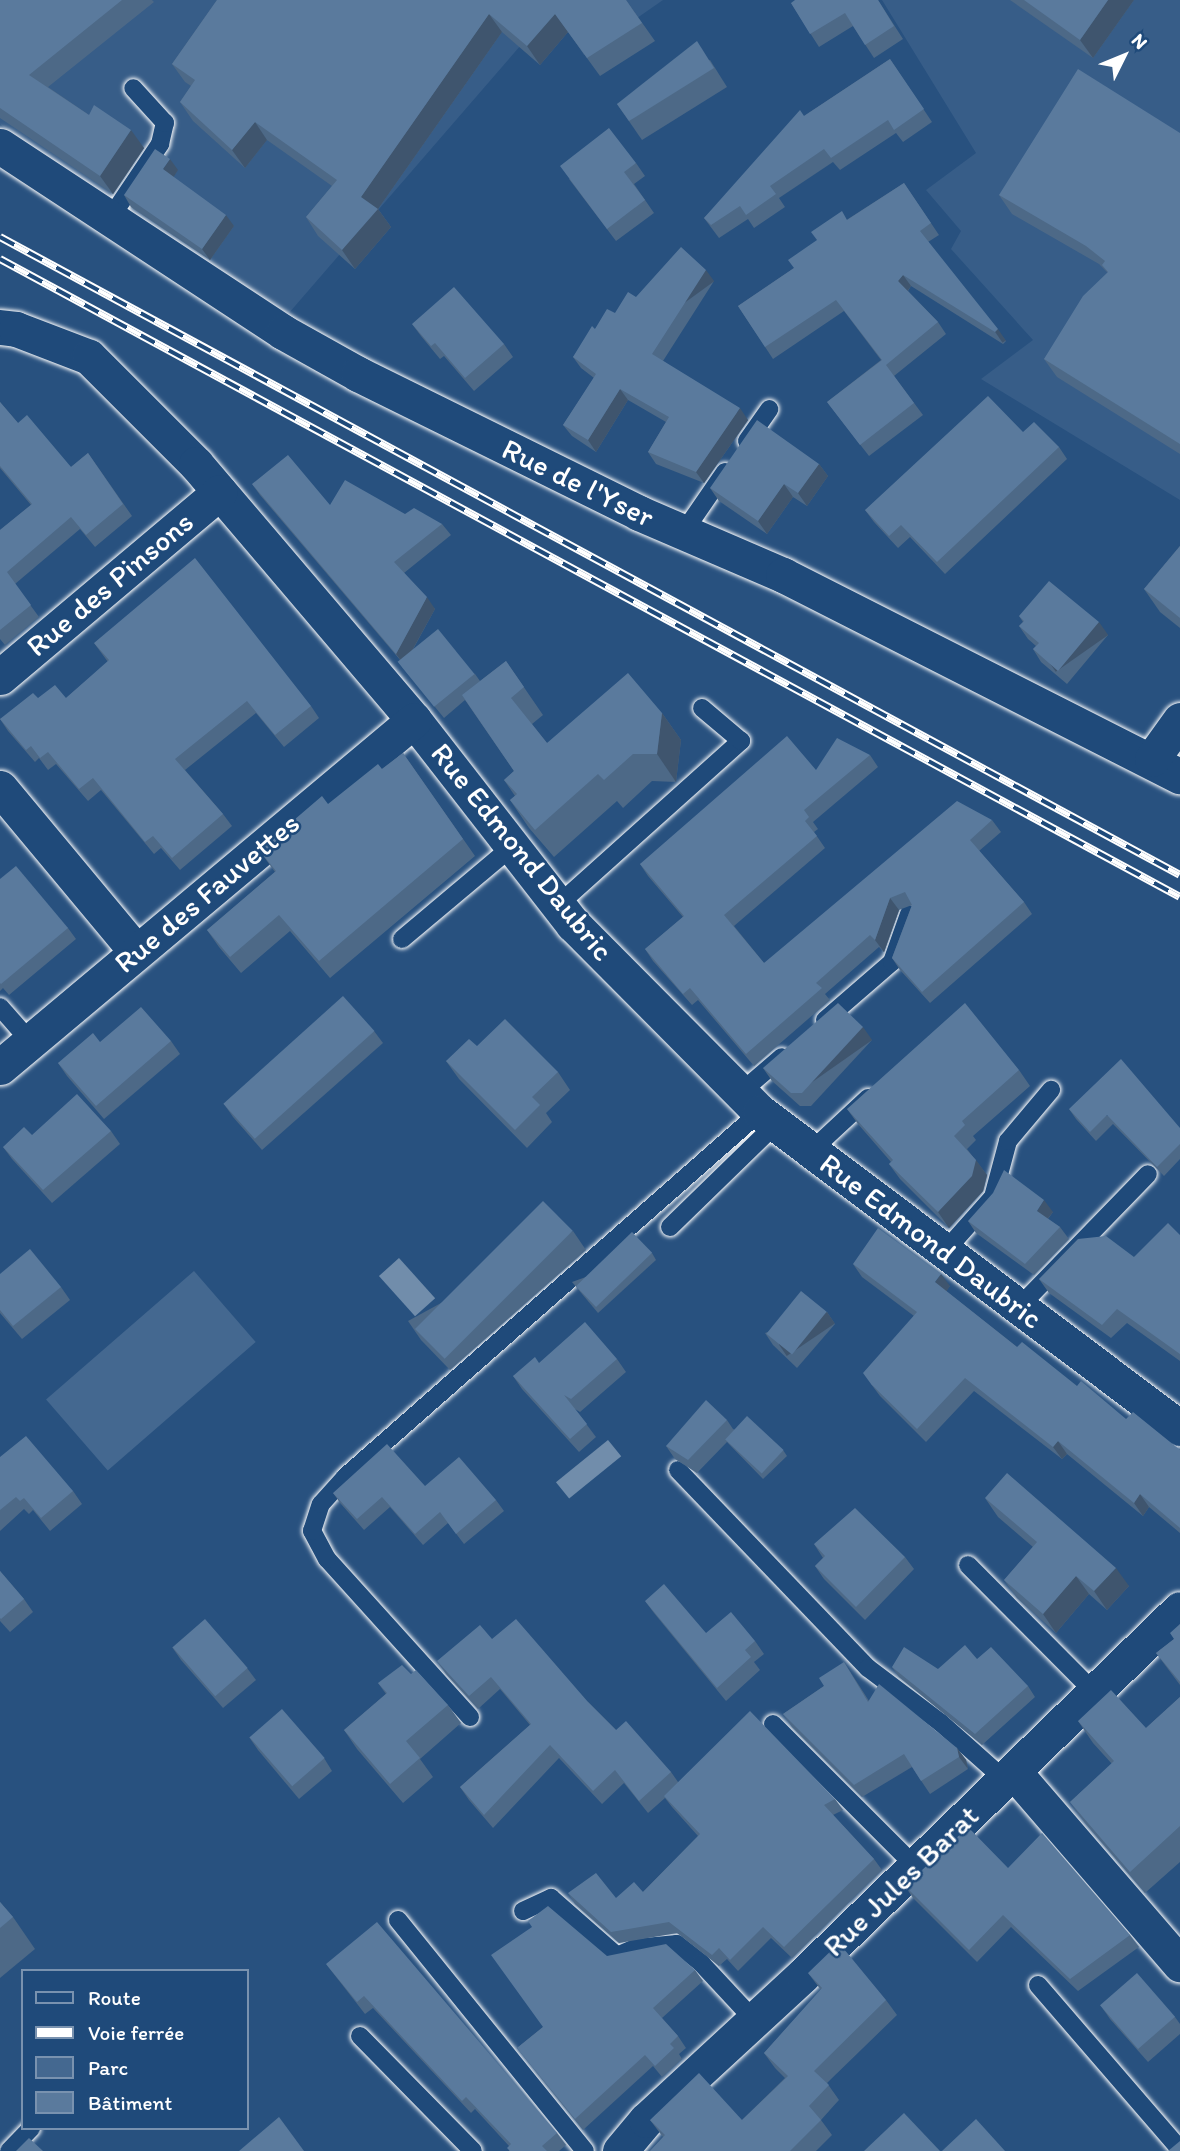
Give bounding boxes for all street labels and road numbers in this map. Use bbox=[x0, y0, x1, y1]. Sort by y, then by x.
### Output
street label: Rue de l'Yser bbox=[496, 431, 660, 535]
street label: Rue des Pinsons bbox=[19, 504, 201, 664]
street label: Rue Edmond Daubric bbox=[423, 736, 621, 968]
street label: Rue des Fauvettes bbox=[107, 805, 307, 981]
street label: Rue Edmond Daubric bbox=[813, 1146, 1049, 1336]
street label: Rue Jules Barat bbox=[816, 1798, 986, 1964]

